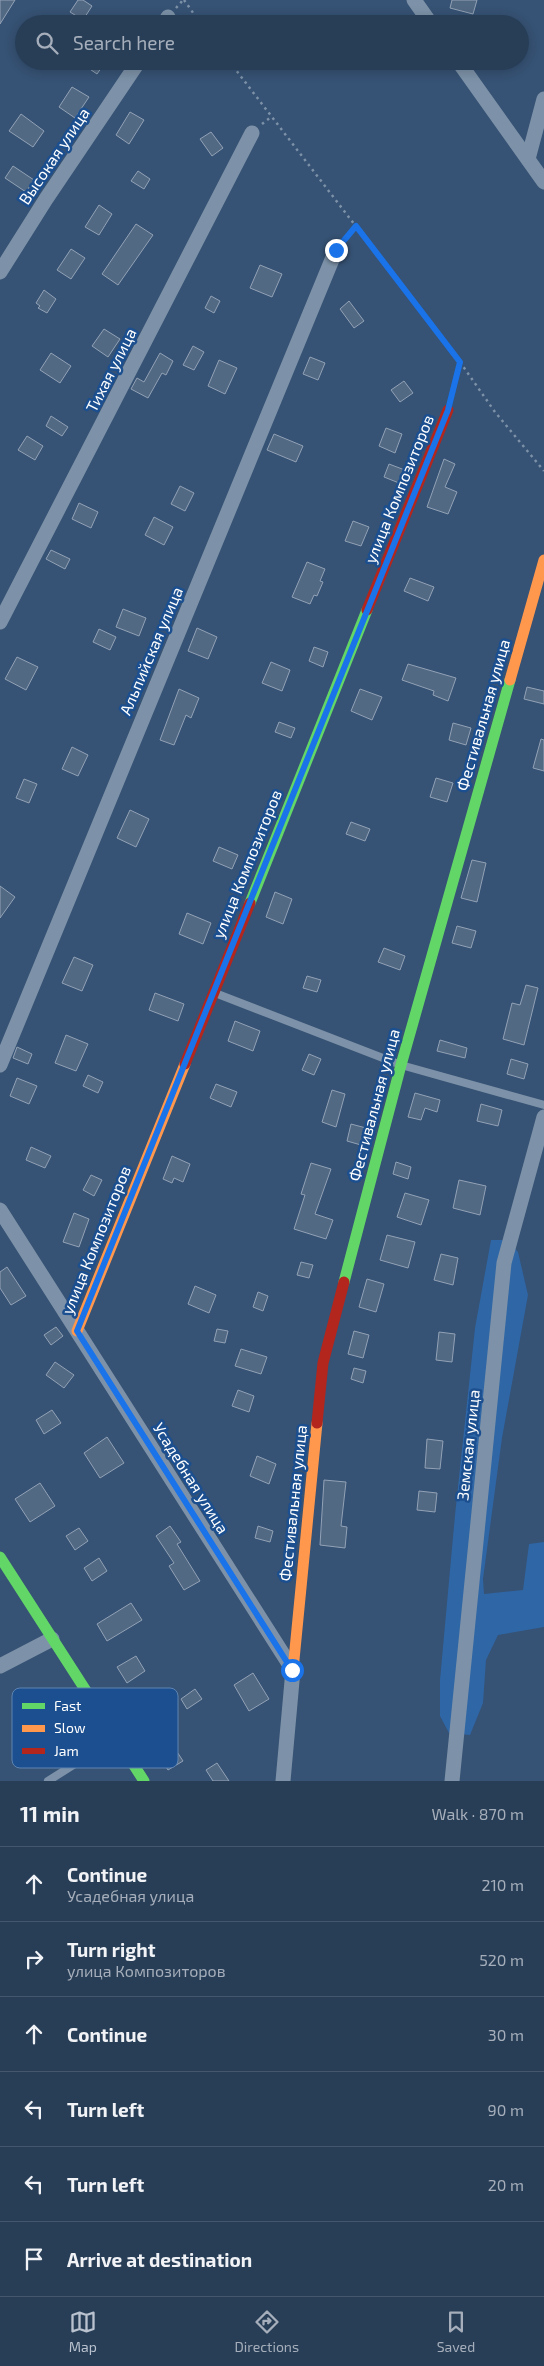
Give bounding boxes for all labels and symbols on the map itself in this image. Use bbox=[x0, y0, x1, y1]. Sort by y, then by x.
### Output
street label: Высокая улица bbox=[14, 104, 94, 208]
route end bbox=[325, 239, 348, 262]
street label: Тихая улица bbox=[81, 325, 141, 415]
street label: улица Композиторов bbox=[360, 412, 438, 566]
street label: Альпийская улица bbox=[115, 584, 187, 718]
street label: Фестивальная улица bbox=[452, 637, 514, 793]
street label: улица Композиторов bbox=[208, 787, 286, 941]
street label: Фестивальная улица bbox=[344, 1027, 404, 1183]
street label: улица Композиторов bbox=[57, 1163, 135, 1317]
street label: Земская улица bbox=[452, 1388, 484, 1502]
street label: Усадебная улица bbox=[149, 1419, 233, 1537]
street label: Фестивальная улица bbox=[275, 1424, 311, 1582]
route start bbox=[281, 1659, 304, 1682]
legend bbox=[12, 1688, 178, 1768]
text: Fast bbox=[54, 1697, 81, 1714]
text: Slow bbox=[54, 1719, 86, 1736]
text: Jam bbox=[54, 1742, 79, 1759]

